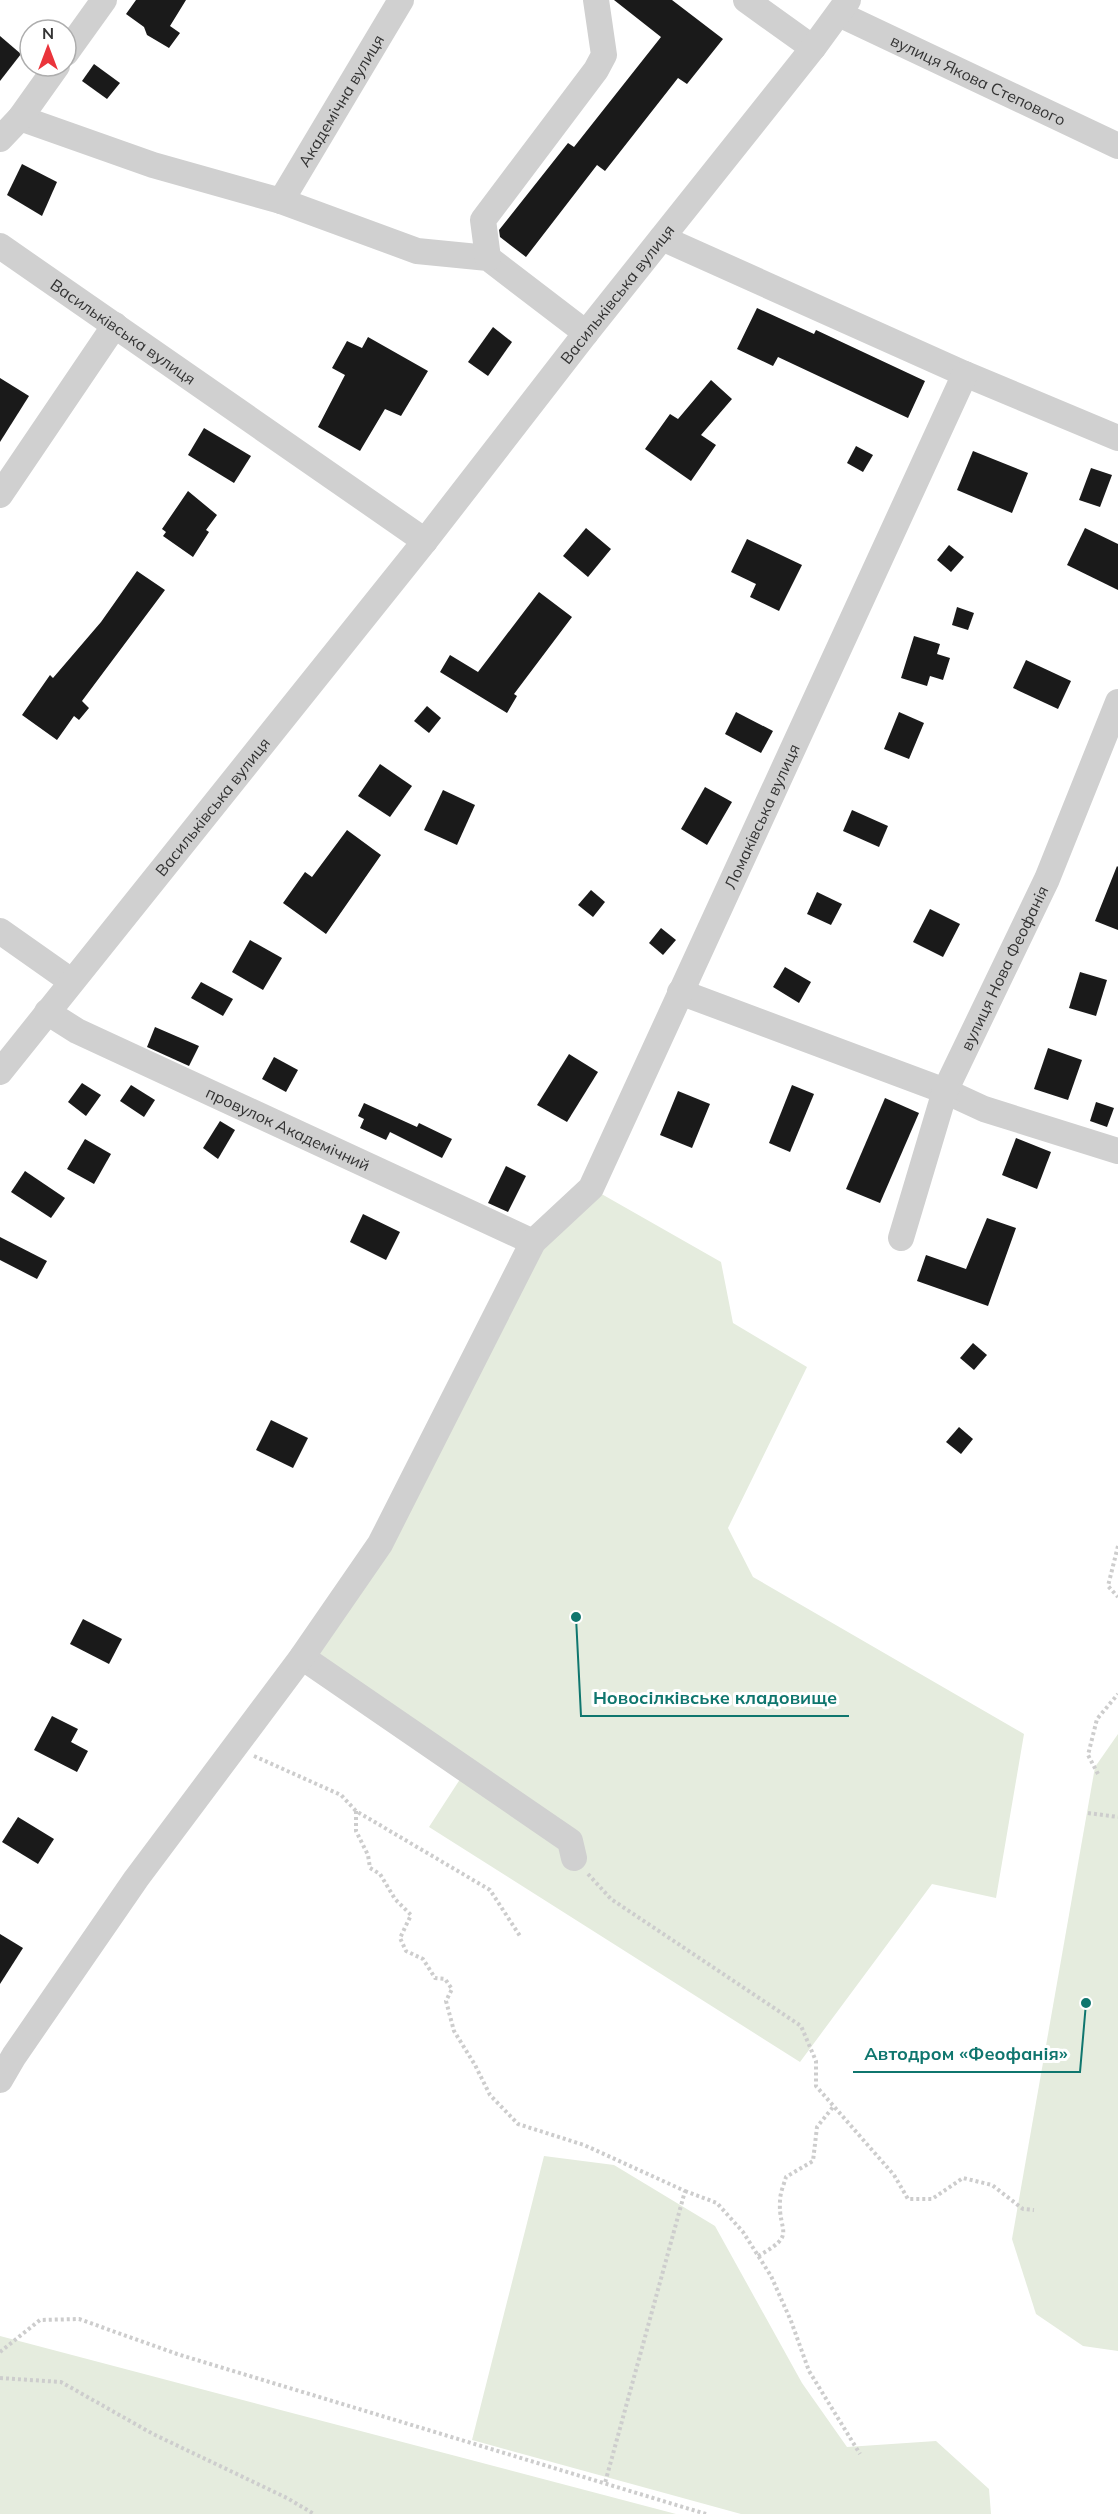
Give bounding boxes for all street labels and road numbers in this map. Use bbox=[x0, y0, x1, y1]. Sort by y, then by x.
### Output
street label: вулиця Якова Степового bbox=[888, 30, 1069, 130]
street label: Академічна вулиця bbox=[294, 31, 388, 170]
street label: Васильківська вулиця bbox=[556, 220, 678, 368]
street label: Васильківська вулиця bbox=[47, 274, 200, 389]
street label: Васильківська вулиця bbox=[151, 733, 274, 880]
street label: Ломаківська вулиця bbox=[720, 741, 804, 892]
street label: вулиця Нова Феофанія bbox=[956, 882, 1052, 1054]
street label: провулок Академічний bbox=[203, 1082, 373, 1175]

